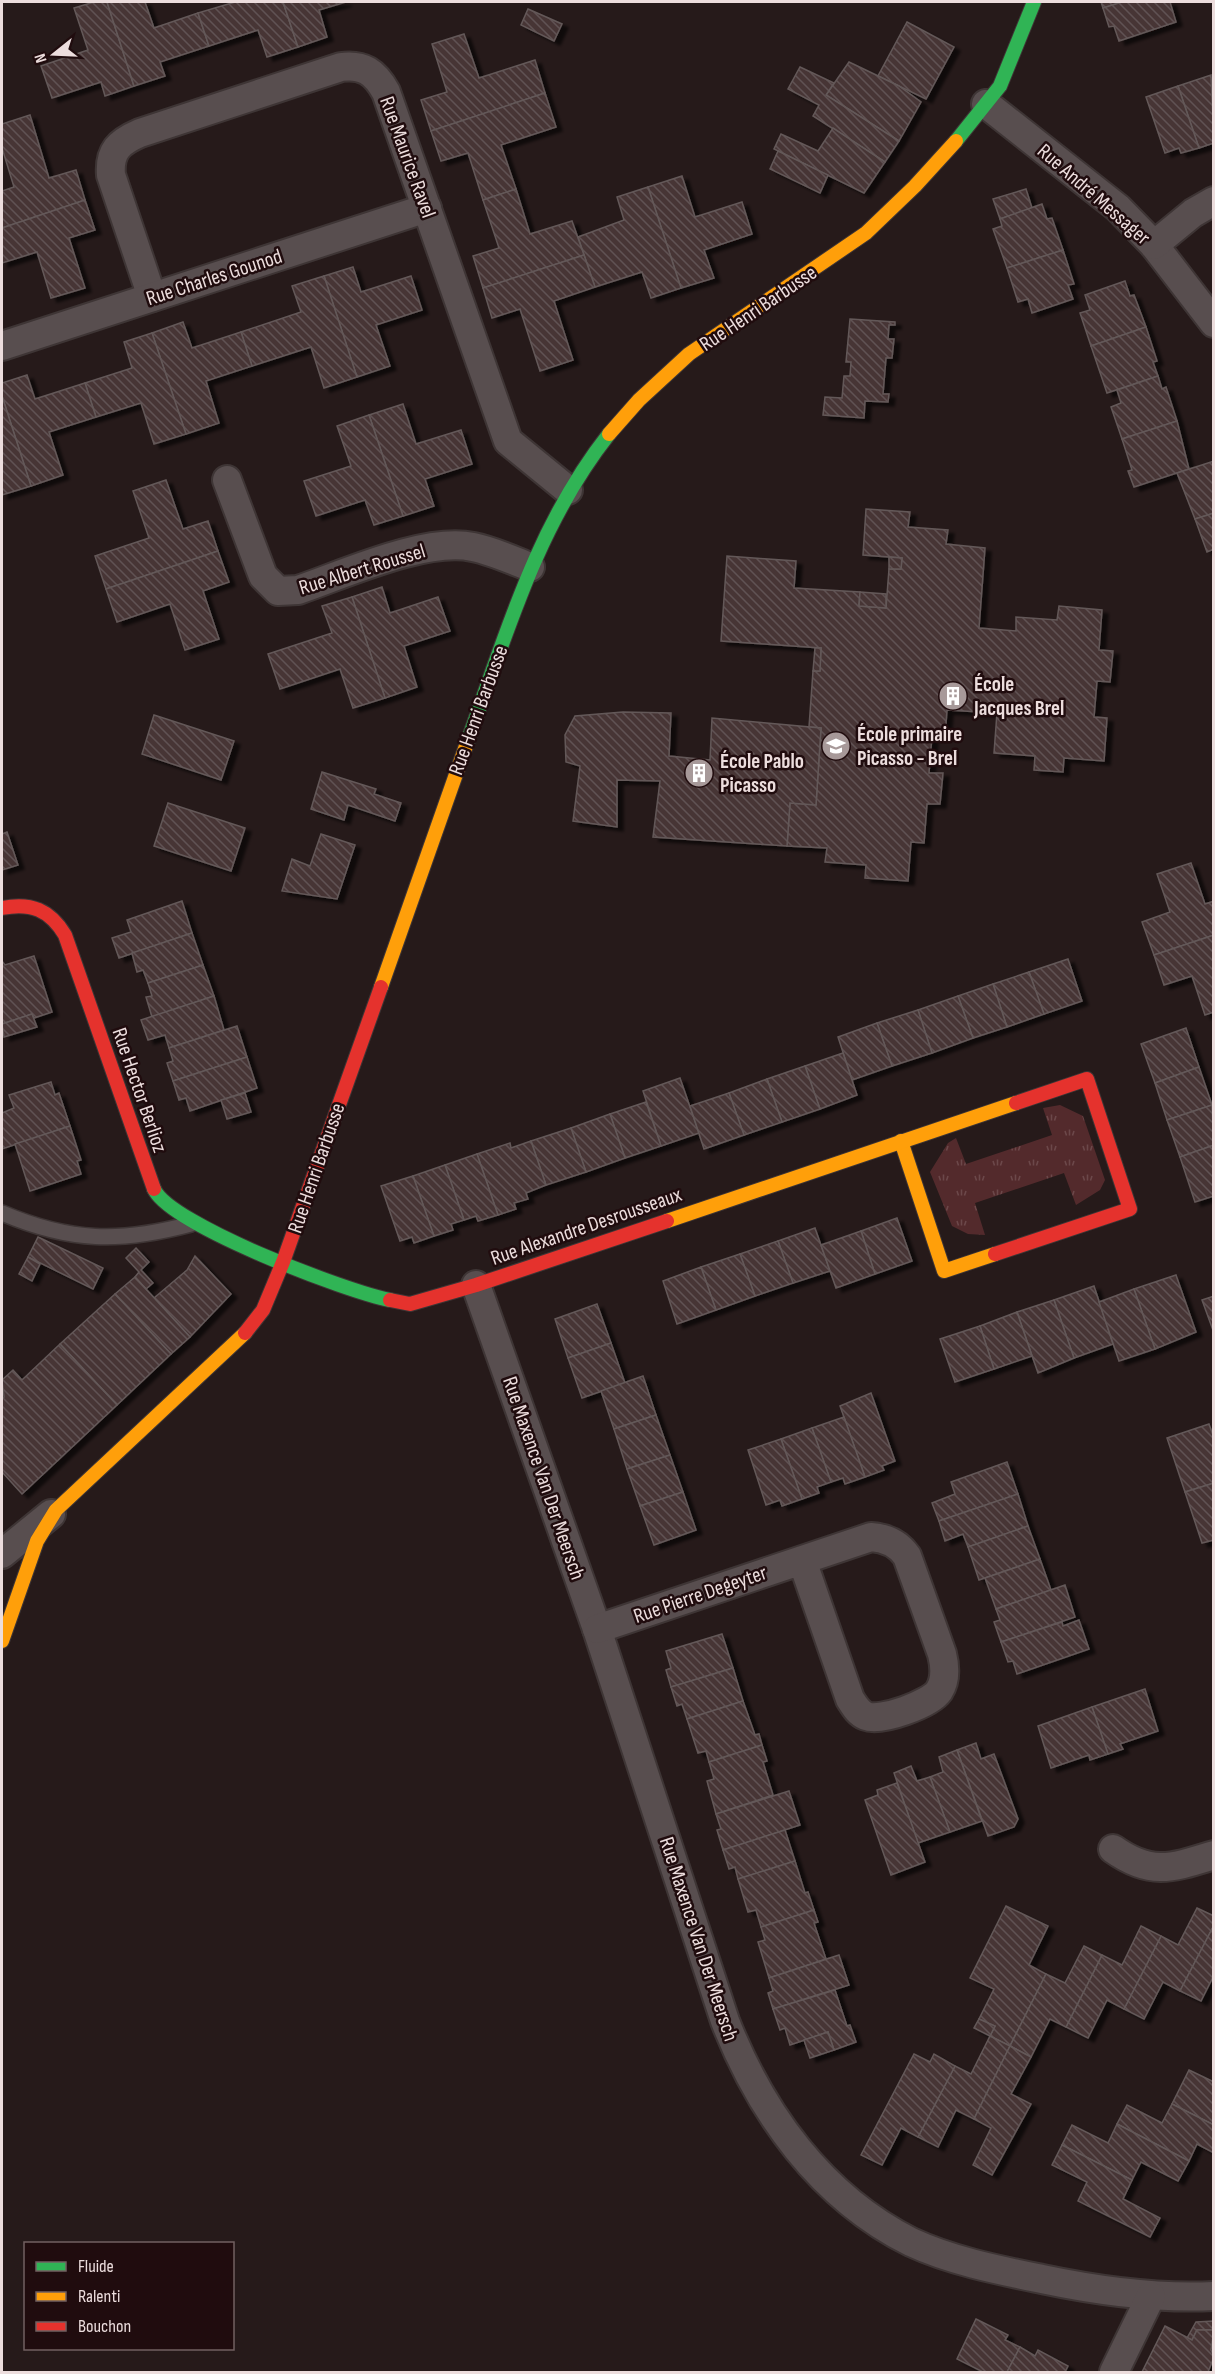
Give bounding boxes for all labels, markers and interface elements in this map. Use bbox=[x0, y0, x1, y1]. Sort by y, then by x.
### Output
north arrow bbox=[24, 24, 84, 84]
text: N bbox=[31, 51, 52, 65]
street label: Rue Maurice Ravel bbox=[374, 93, 441, 221]
street label: Rue André Messager bbox=[1032, 139, 1155, 250]
street label: Rue Charles Gounod bbox=[143, 244, 285, 311]
street label: Rue Henri Barbusse bbox=[695, 260, 822, 357]
street label: Rue Albert Roussel bbox=[296, 538, 428, 601]
street label: Rue Henri Barbusse bbox=[443, 642, 513, 778]
place label: École Jacques Brel bbox=[973, 672, 1064, 721]
building icon: École Jacques Brel bbox=[937, 680, 969, 712]
place label: École primaire Picasso - Brel bbox=[857, 722, 962, 771]
school or university icon: École primaire Picasso - Brel bbox=[820, 730, 852, 762]
place label: École Pablo Picasso bbox=[720, 749, 804, 798]
building icon: École Pablo Picasso bbox=[683, 757, 715, 789]
street label: Rue Hector Berlioz bbox=[107, 1025, 173, 1156]
street label: Rue Henri Barbusse bbox=[283, 1100, 350, 1236]
street label: Rue Alexandre Desrousseaux bbox=[487, 1182, 685, 1271]
street label: Rue Maxence Van Der Meersch bbox=[497, 1373, 590, 1583]
street label: Rue Pierre Degeyter bbox=[630, 1560, 770, 1629]
street label: Rue Maxence Van Der Meersch bbox=[654, 1834, 743, 2044]
legend bbox=[24, 2242, 234, 2350]
text: Fluide bbox=[78, 2256, 114, 2277]
text: Ralenti bbox=[78, 2286, 120, 2307]
text: Bouchon bbox=[78, 2316, 131, 2337]

